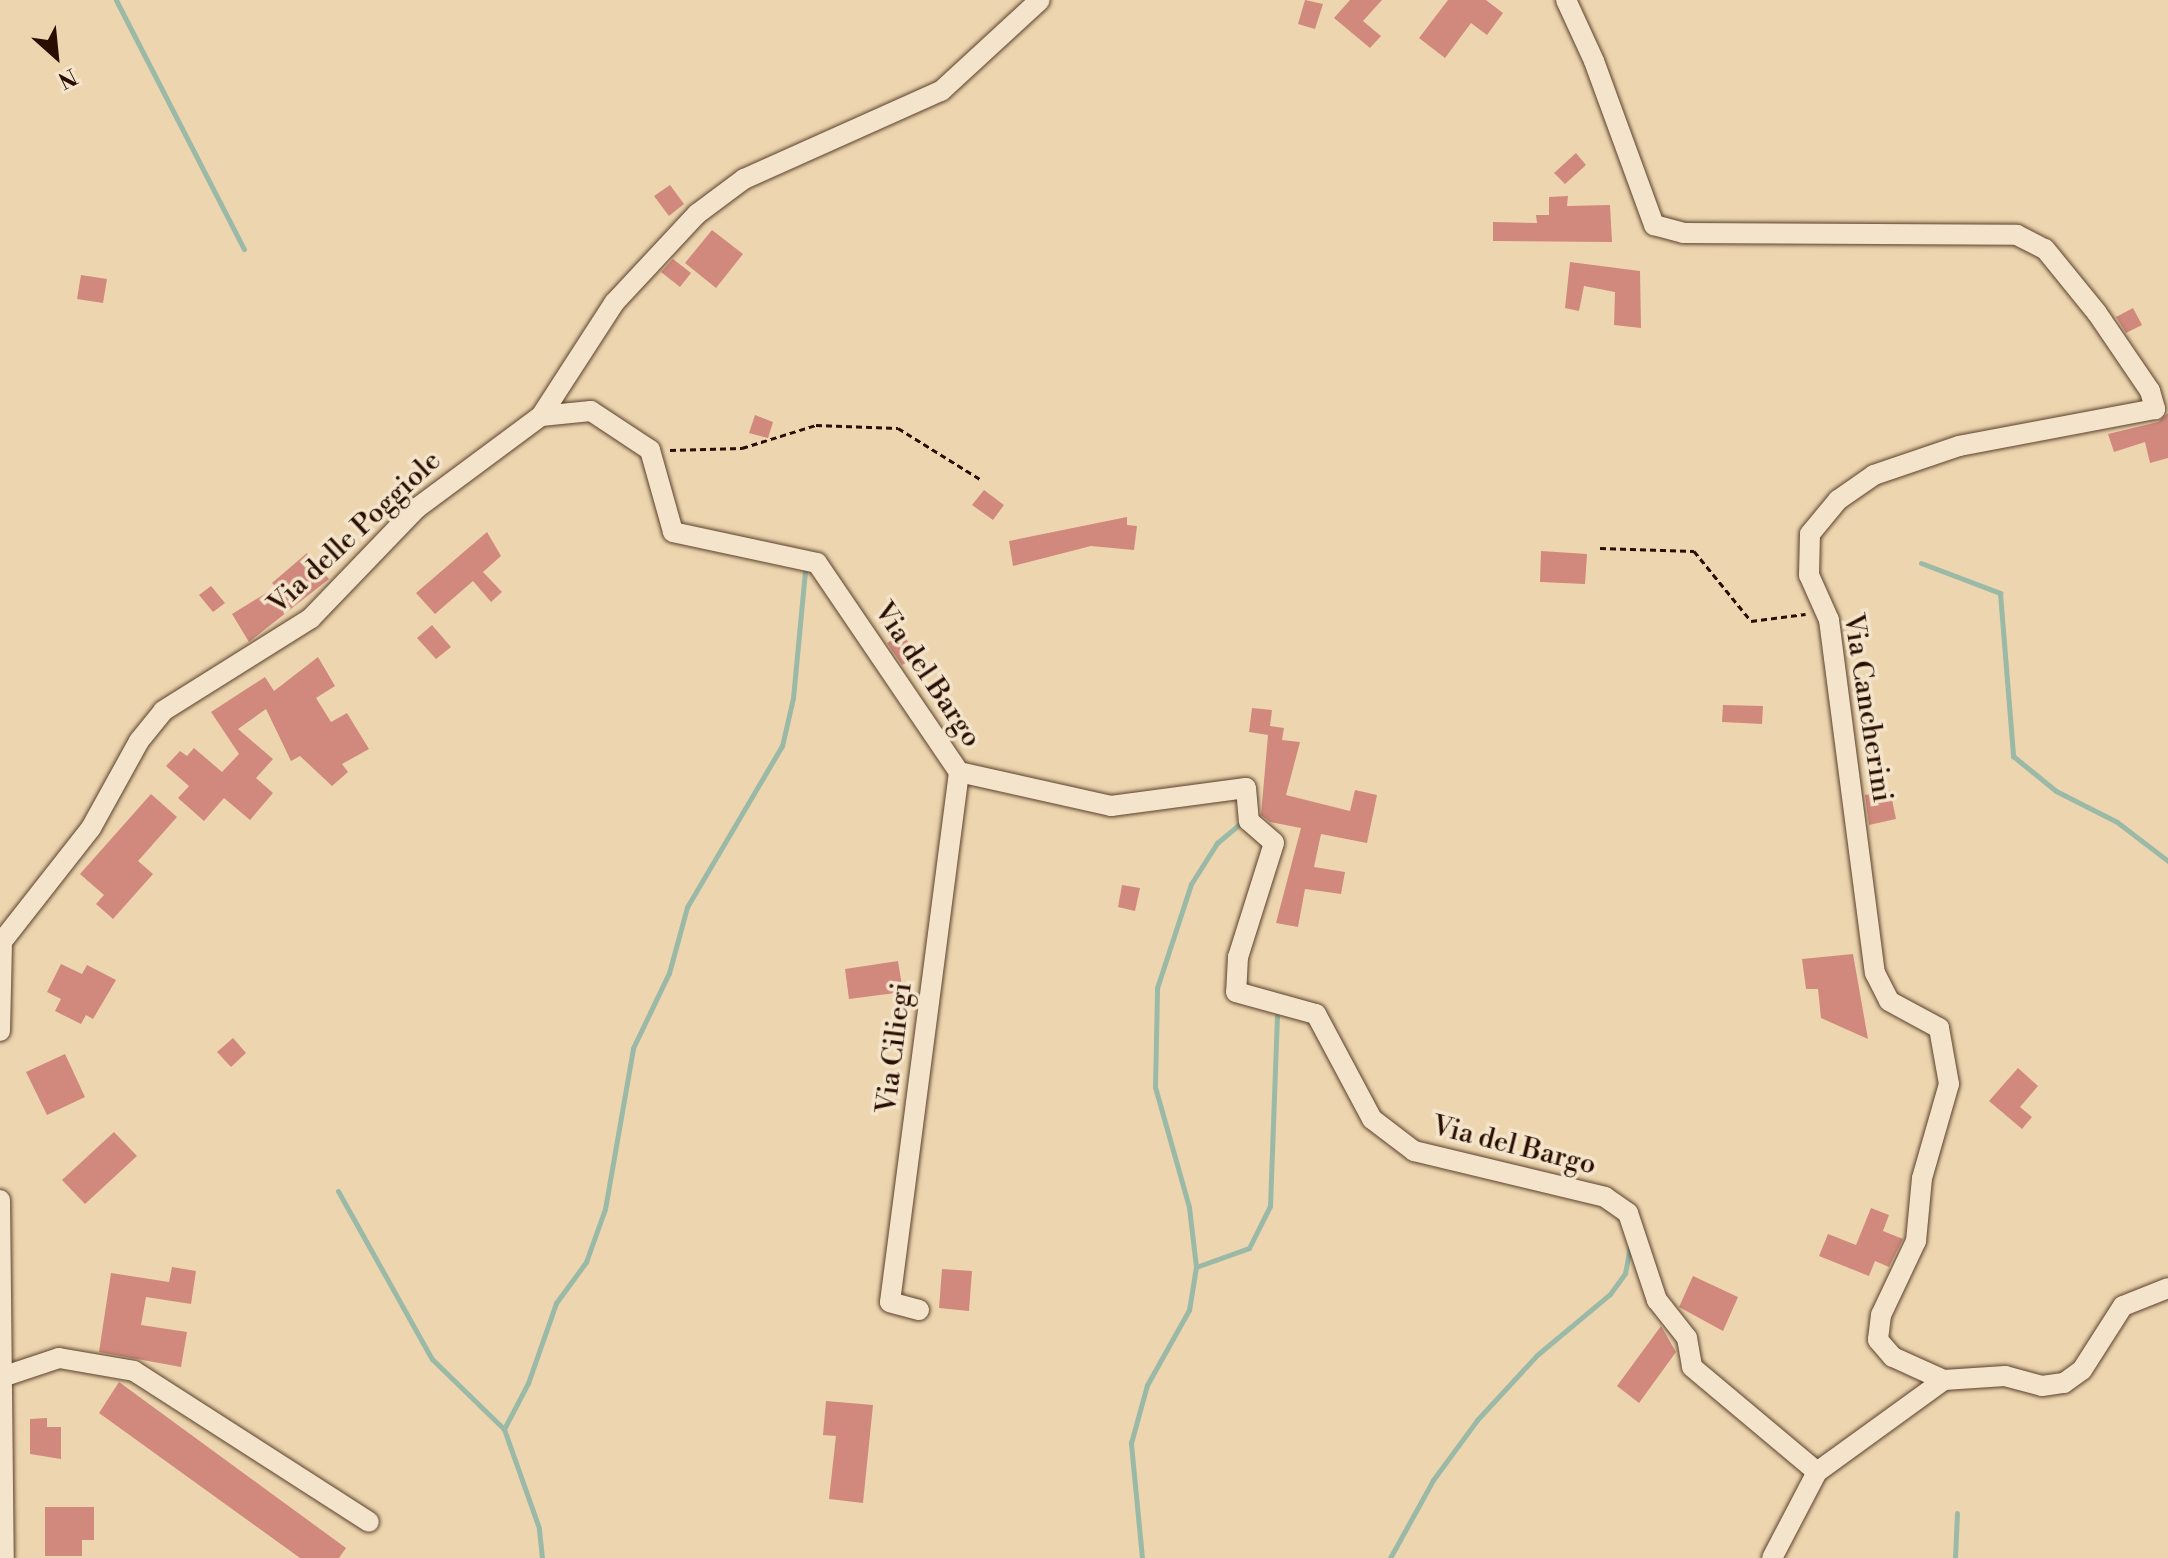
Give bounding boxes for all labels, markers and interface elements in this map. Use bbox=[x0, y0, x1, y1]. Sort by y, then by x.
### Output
north arrow bbox=[16, 16, 96, 96]
text: N bbox=[53, 62, 81, 94]
street label: Via delle Poggiole bbox=[262, 444, 448, 622]
street label: Via del Bargo bbox=[866, 596, 988, 754]
street label: Via Cancherini bbox=[1836, 611, 1898, 805]
street label: Via Ciliegi bbox=[870, 981, 920, 1115]
street label: Via del Bargo bbox=[1429, 1109, 1599, 1183]

